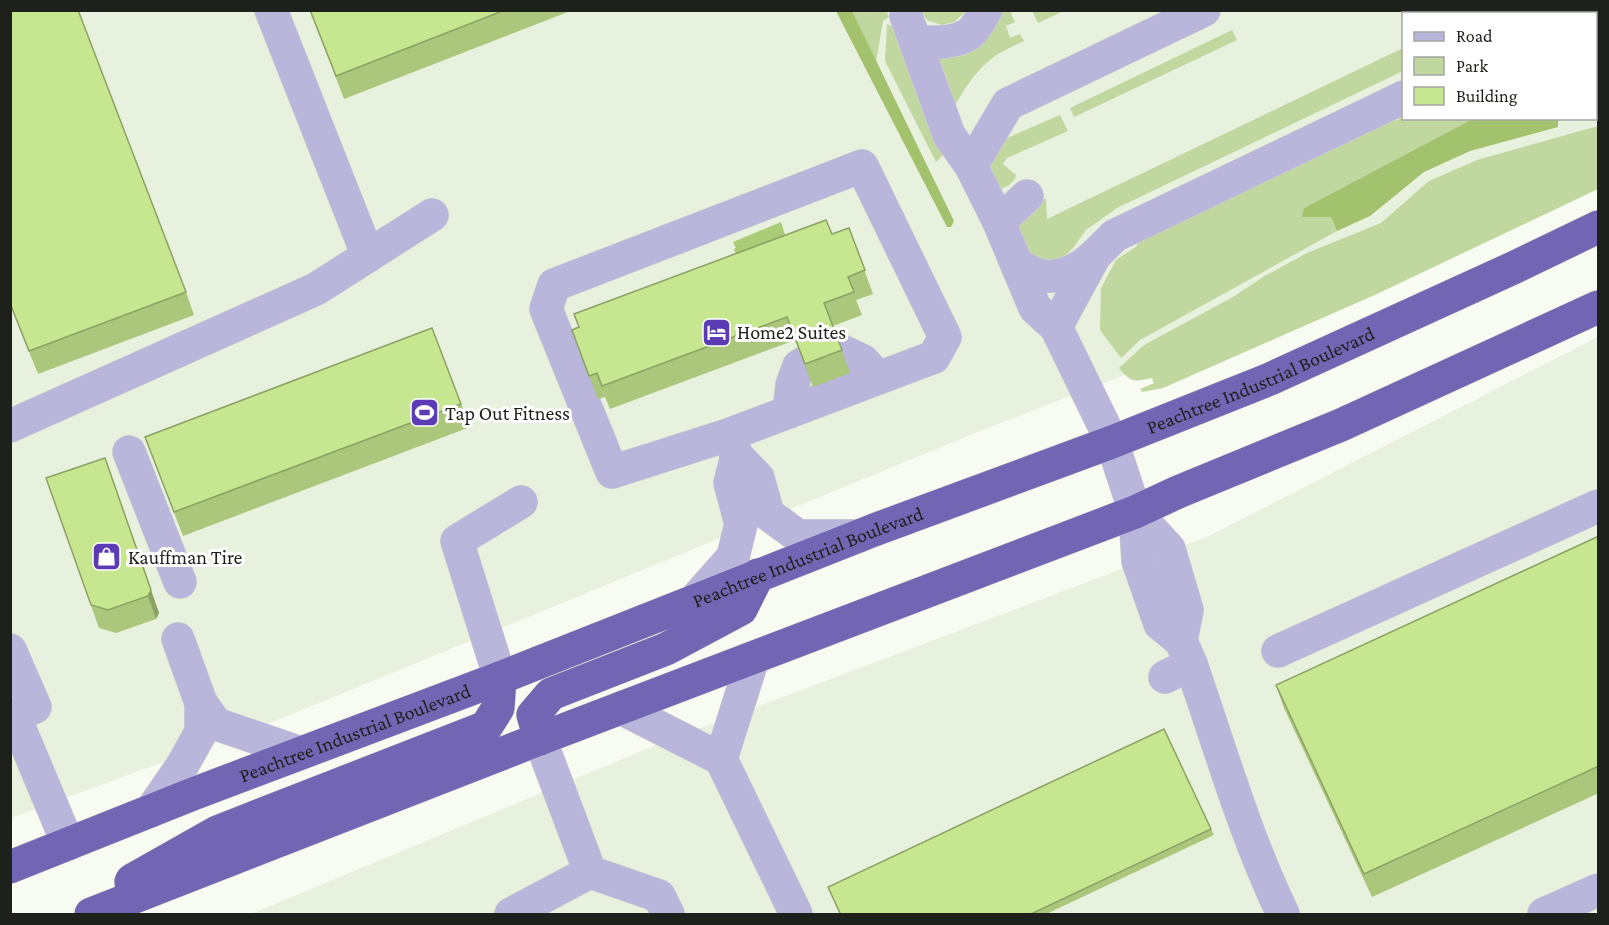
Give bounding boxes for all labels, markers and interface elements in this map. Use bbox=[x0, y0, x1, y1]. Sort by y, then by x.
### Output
legend bbox=[1402, 12, 1597, 120]
text: Road bbox=[1456, 26, 1493, 46]
text: Park bbox=[1456, 56, 1488, 76]
text: Building bbox=[1456, 86, 1518, 106]
hotel icon: Home2 Suites bbox=[700, 316, 732, 348]
place label: Home2 Suites bbox=[737, 321, 846, 343]
street label: Peachtree Industrial Boulevard bbox=[1143, 322, 1378, 438]
sports icon: Tap Out Fitness bbox=[408, 397, 440, 429]
place label: Tap Out Fitness bbox=[445, 402, 570, 425]
street label: Peachtree Industrial Boulevard bbox=[689, 502, 926, 612]
shop icon: Kauffman Tire bbox=[91, 541, 123, 573]
place label: Kauffman Tire bbox=[128, 546, 243, 568]
street label: Peachtree Industrial Boulevard bbox=[236, 679, 474, 787]

